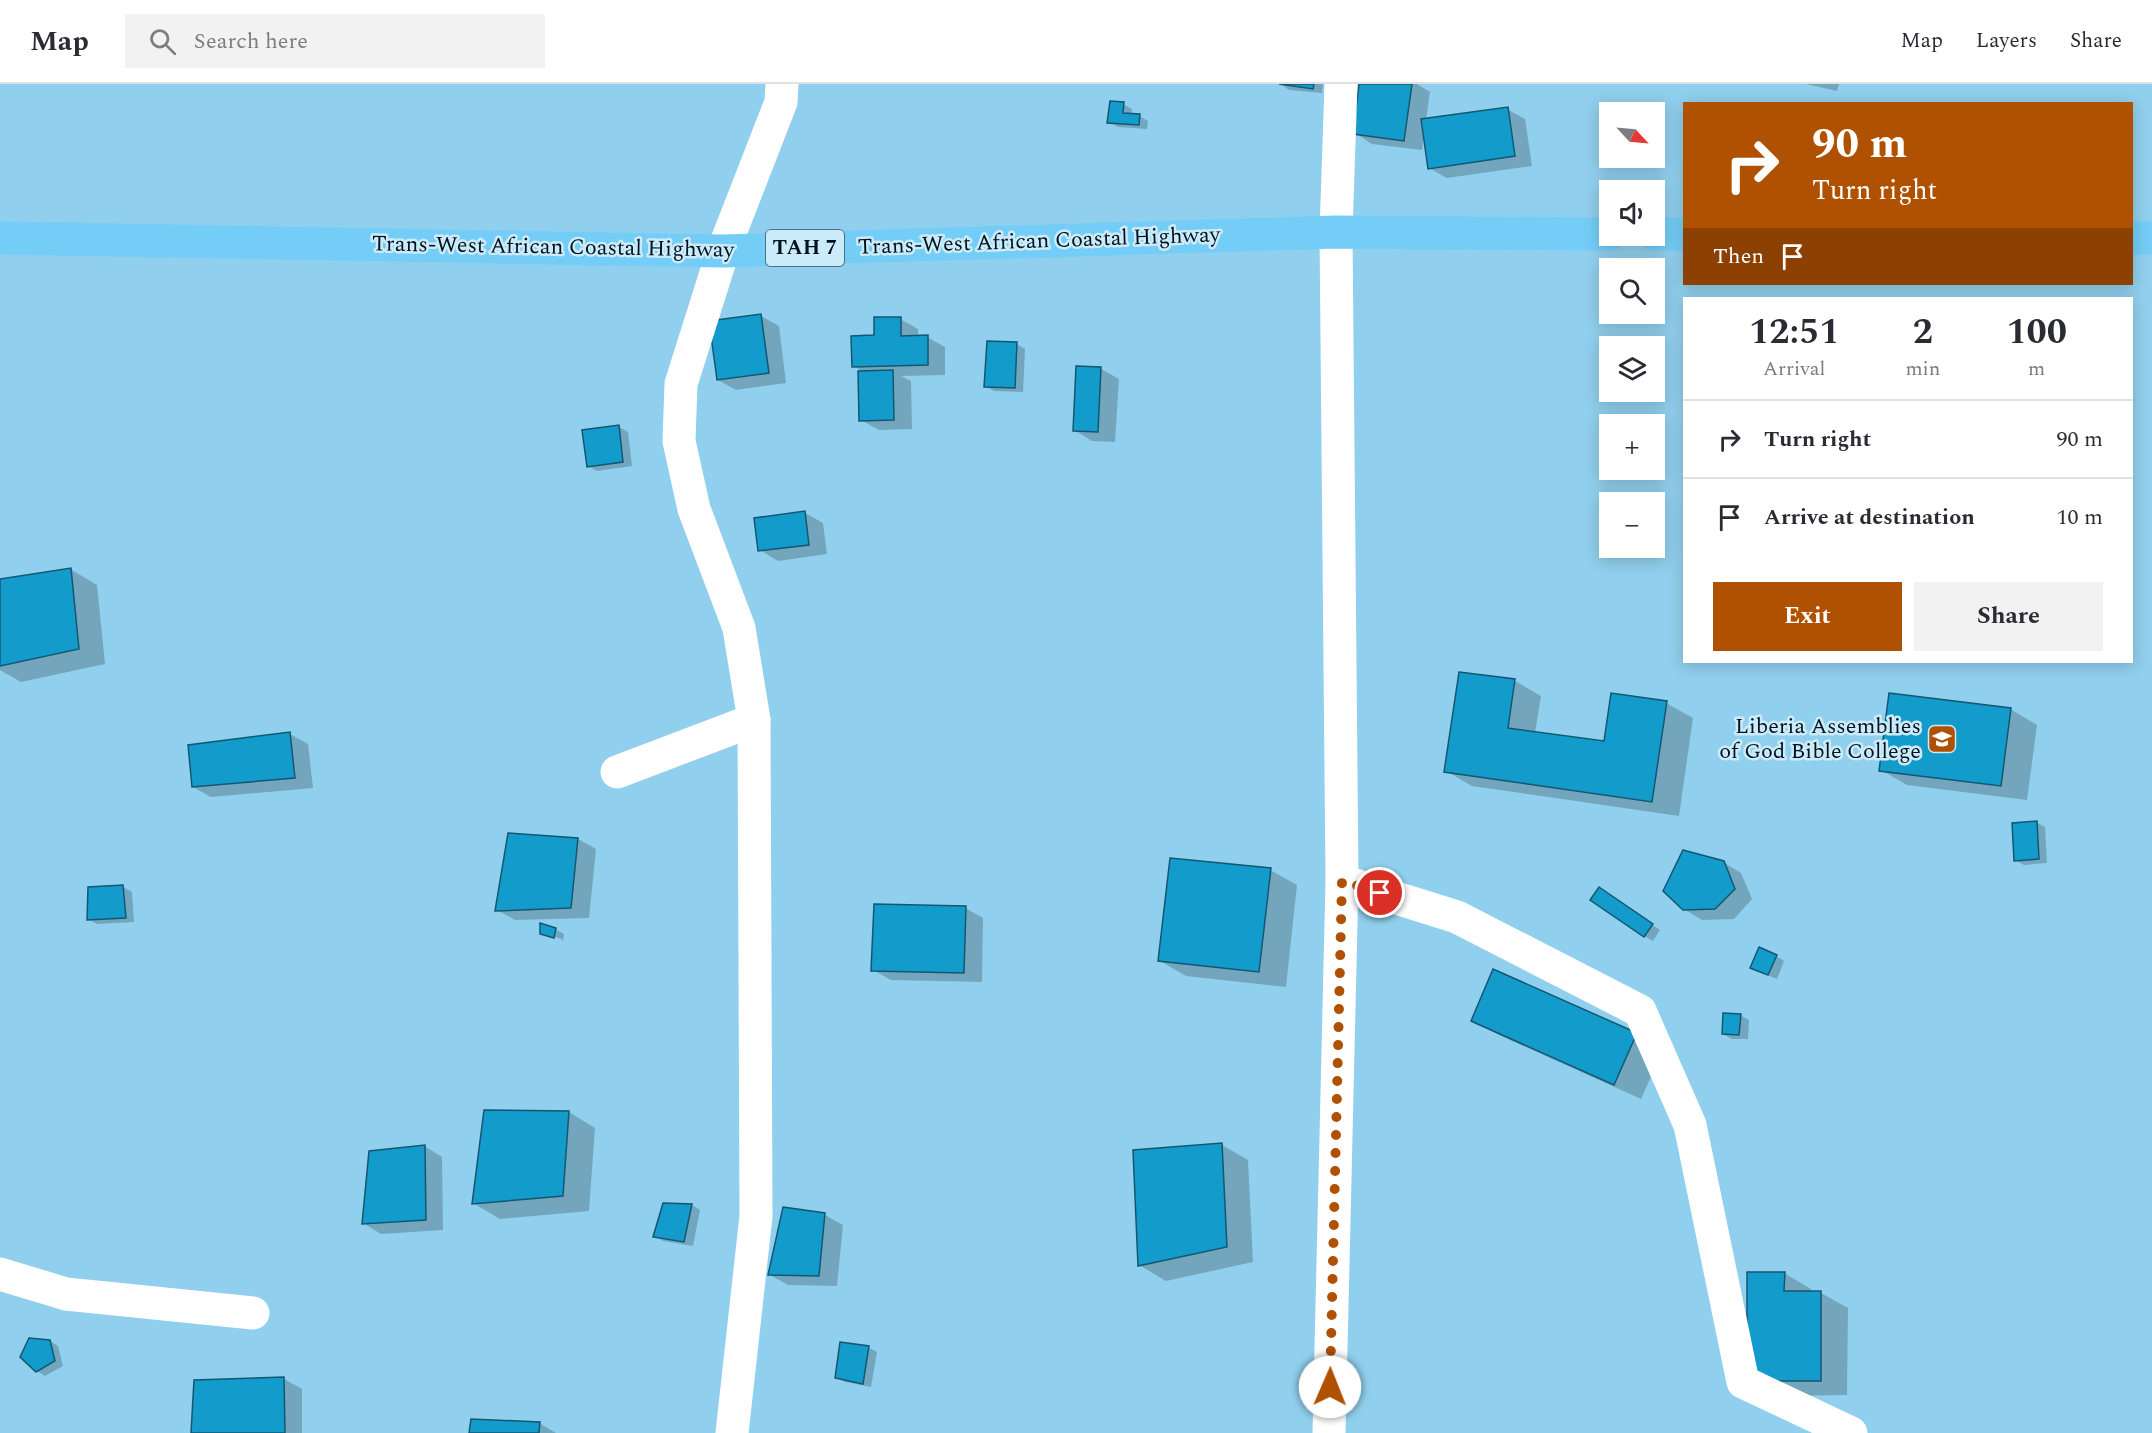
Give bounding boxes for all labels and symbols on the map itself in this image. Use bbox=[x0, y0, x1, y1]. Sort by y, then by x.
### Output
north arrow bbox=[1599, 102, 1665, 168]
street label: Trans-West African Coastal Highway bbox=[857, 218, 1222, 264]
street label: Trans-West African Coastal Highway bbox=[372, 227, 736, 267]
road number: TAH 7 bbox=[766, 230, 844, 266]
place label: Liberia Assemblies of God Bible College bbox=[1719, 710, 1921, 768]
school or university icon: Liberia Assemblies of God Bible College bbox=[1926, 723, 1958, 755]
pin bbox=[1354, 867, 1405, 918]
position arrow bbox=[1298, 1355, 1362, 1419]

